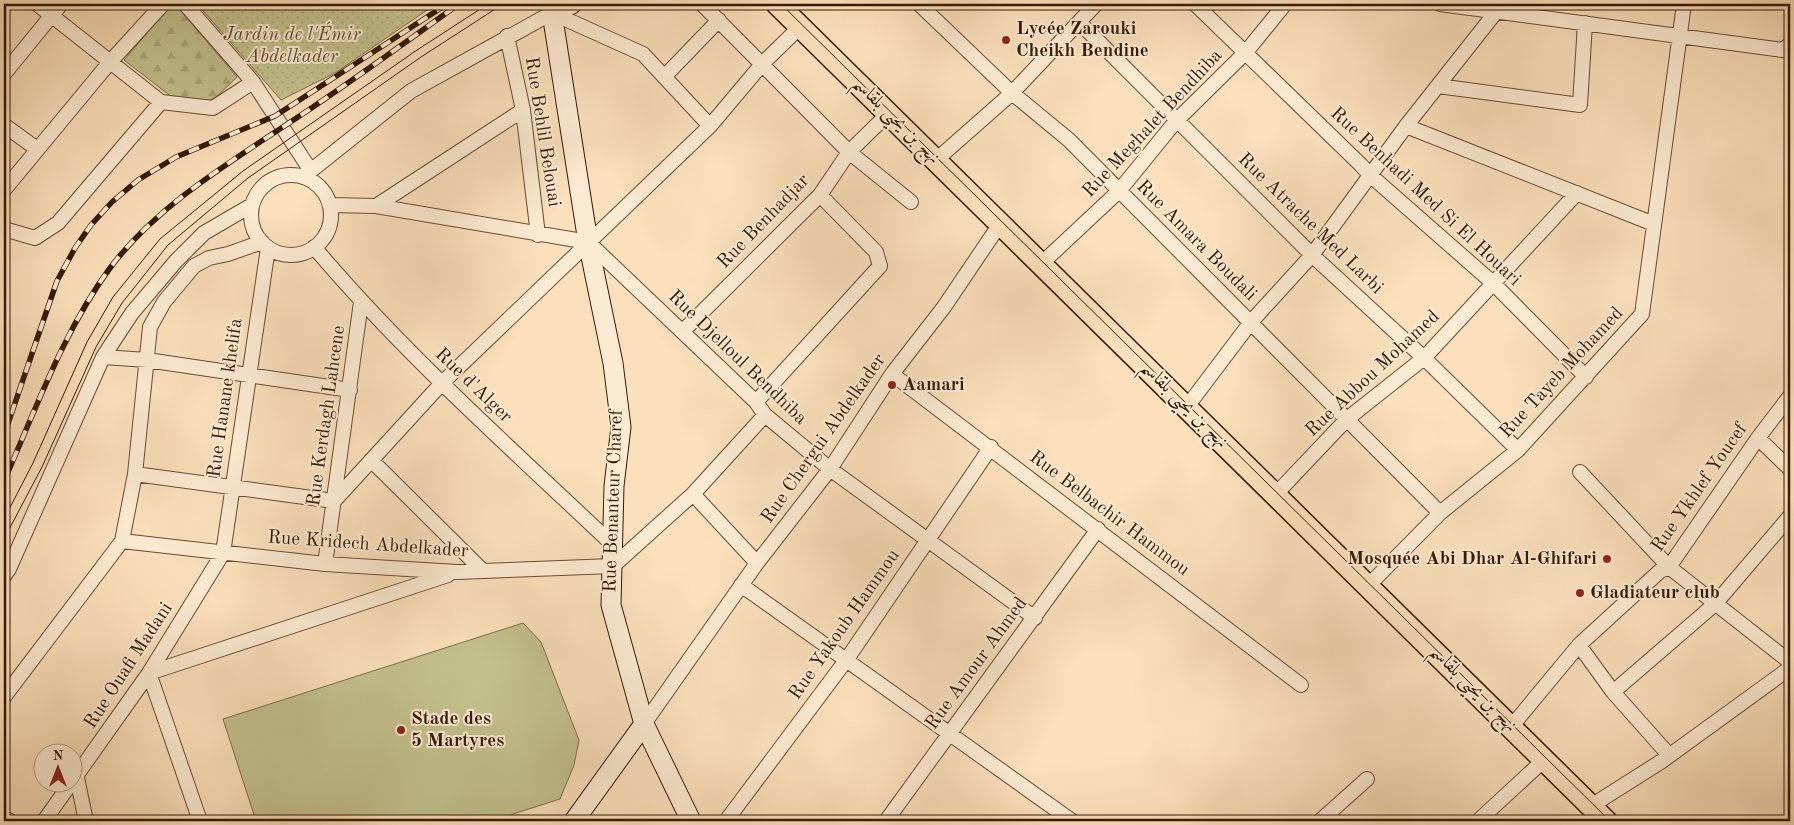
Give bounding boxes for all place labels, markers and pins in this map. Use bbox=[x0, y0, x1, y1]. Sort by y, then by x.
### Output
place label: Lycée Zarouki Cheikh Bendine bbox=[1016, 20, 1149, 61]
marker: Lycée Zarouki Cheikh Bendine bbox=[1000, 34, 1012, 46]
place label: Aamari bbox=[902, 376, 965, 395]
marker: Aamari bbox=[886, 379, 898, 391]
place label: Mosquée Abi Dhar Al-Ghifari bbox=[1347, 550, 1597, 569]
marker: Mosquée Abi Dhar Al-Ghifari bbox=[1601, 553, 1613, 565]
place label: Gladiateur club bbox=[1590, 584, 1720, 603]
marker: Gladiateur club bbox=[1574, 587, 1586, 599]
place label: Stade des 5 Martyres bbox=[411, 710, 504, 751]
marker: Stade des 5 Martyres bbox=[395, 724, 407, 736]

